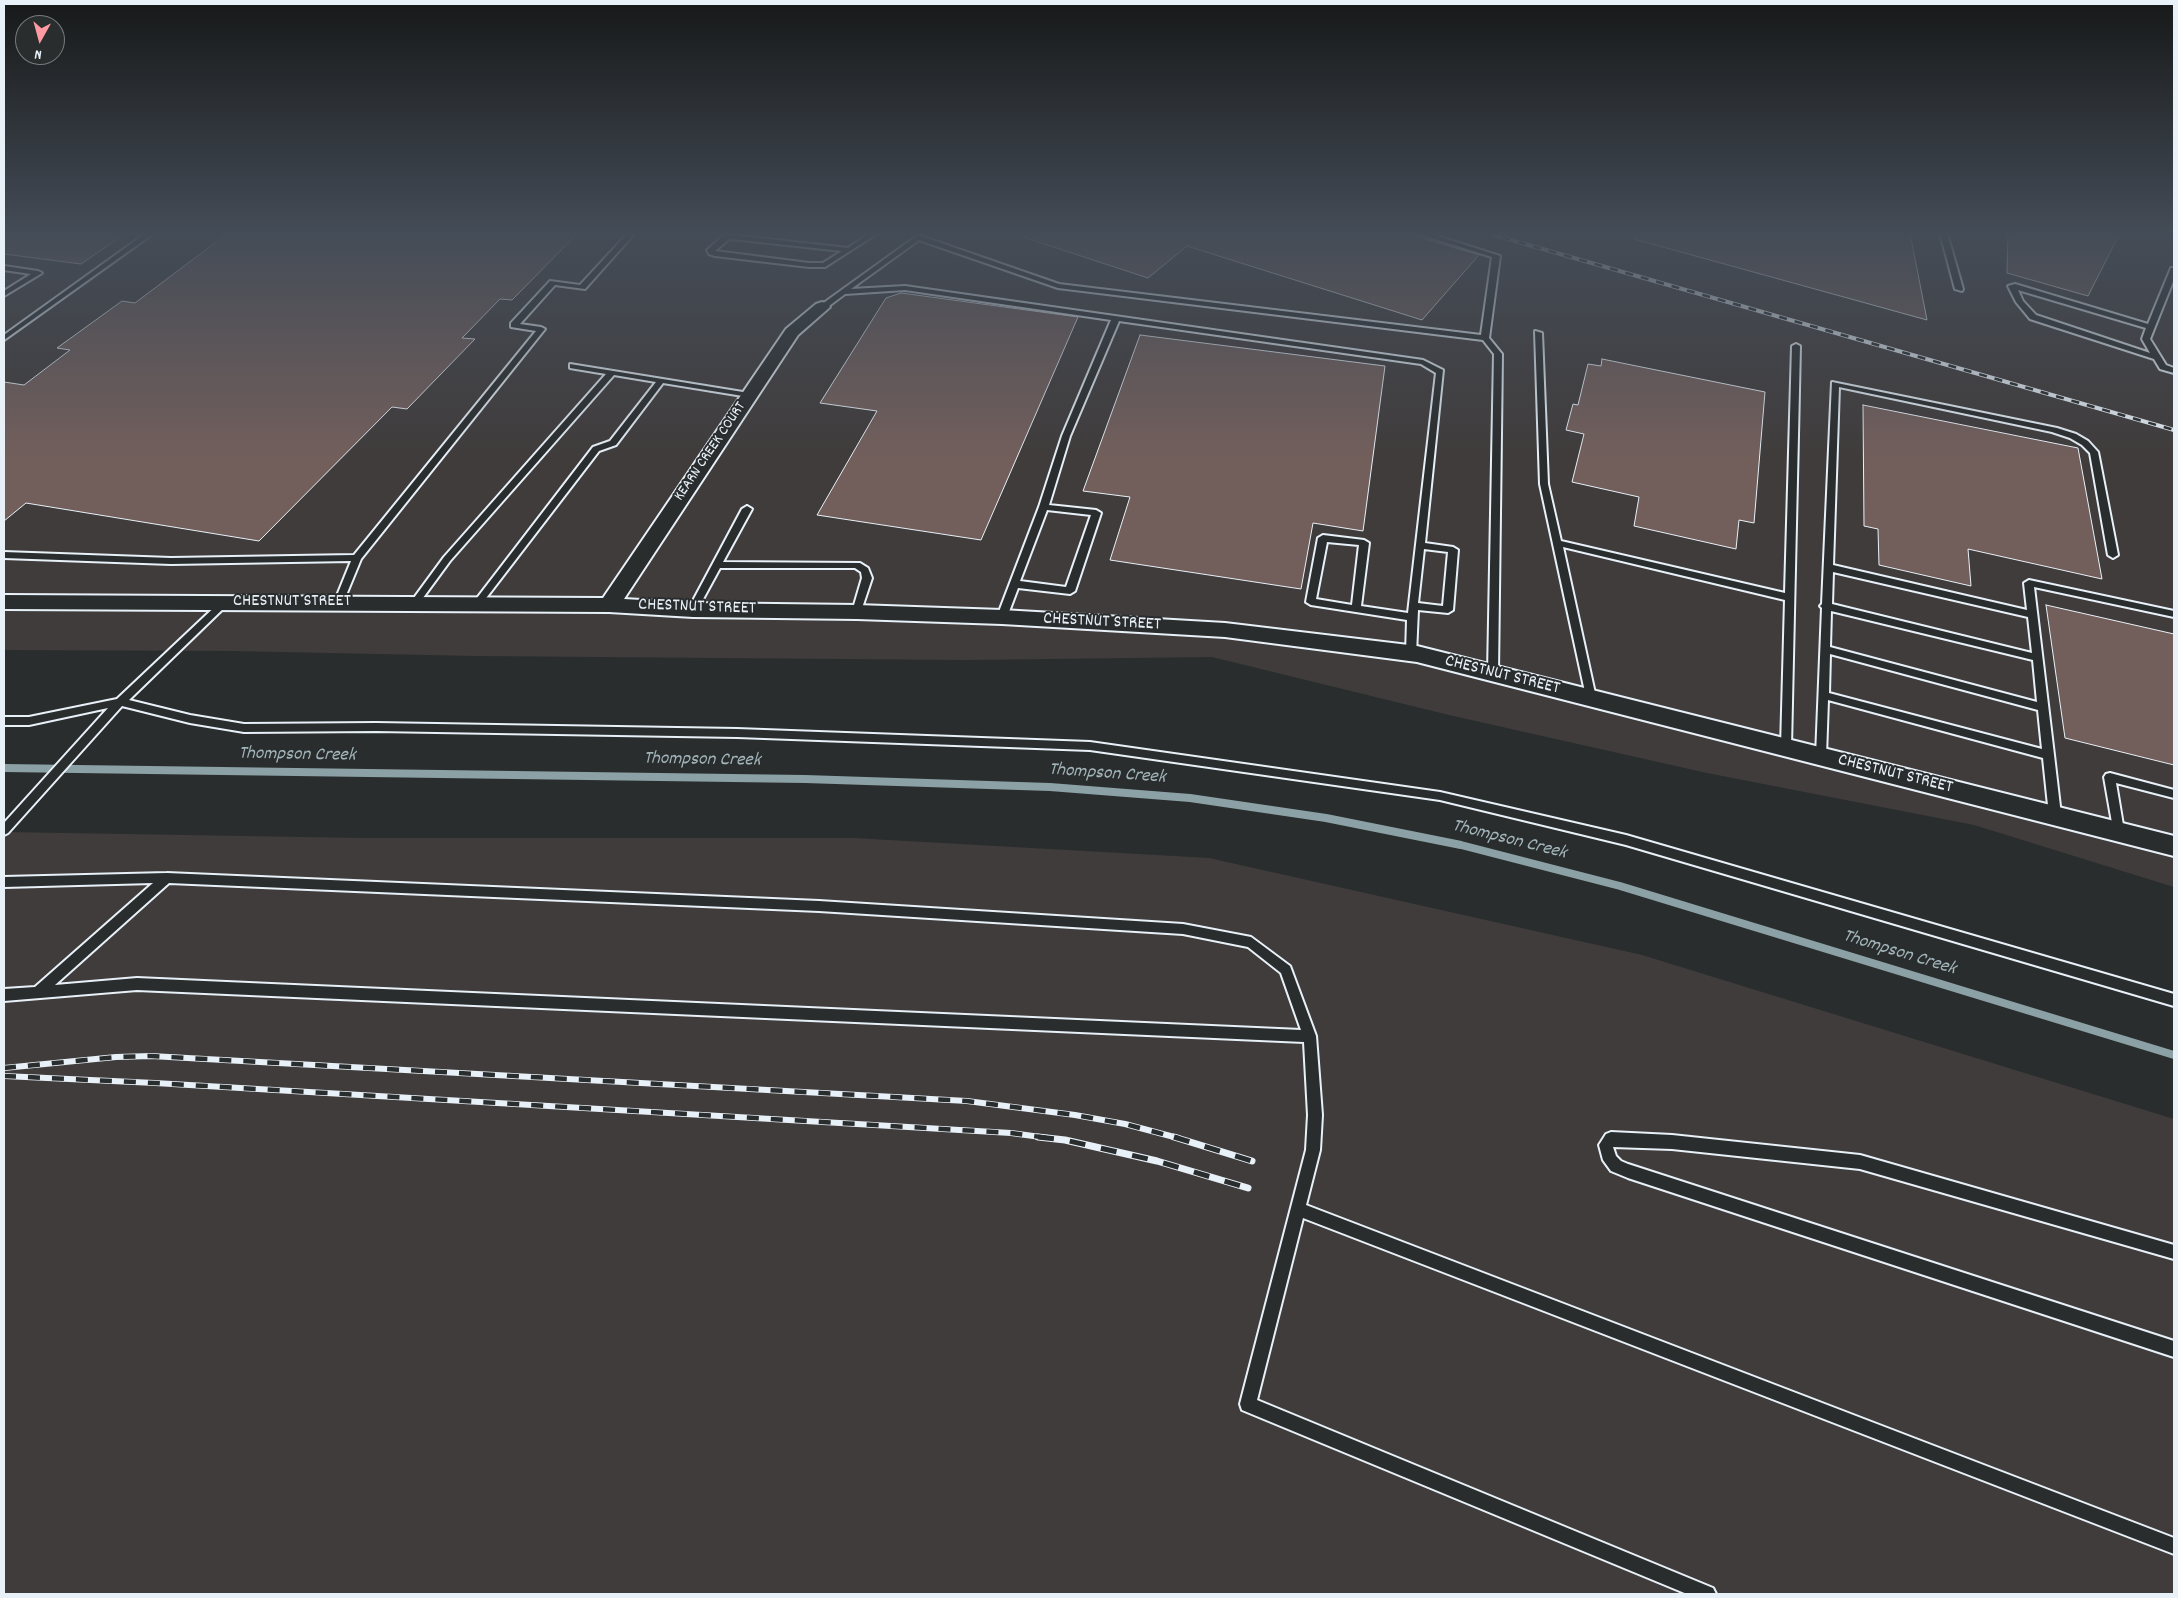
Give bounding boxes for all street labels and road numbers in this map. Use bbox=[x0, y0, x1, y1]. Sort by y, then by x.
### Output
street label: KEARN CREEK COURT bbox=[671, 399, 751, 505]
street label: CHESTNUT STREET bbox=[233, 592, 351, 614]
street label: CHESTNUT STREET bbox=[638, 595, 756, 621]
street label: CHESTNUT STREET bbox=[1043, 609, 1161, 637]
street label: CHESTNUT STREET bbox=[1442, 651, 1562, 701]
street label: CHESTNUT STREET bbox=[1835, 750, 1955, 800]

